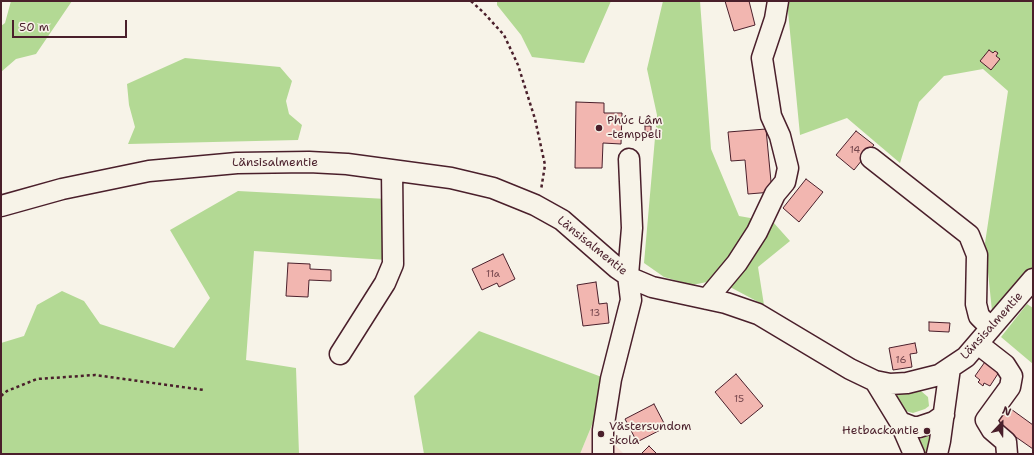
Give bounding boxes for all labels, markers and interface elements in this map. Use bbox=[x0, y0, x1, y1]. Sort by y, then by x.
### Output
scale bar bbox=[14, 12, 129, 38]
text: 50 m bbox=[19, 19, 49, 35]
place label: Phúc Lâm -temppeli bbox=[607, 114, 662, 142]
marker: Phúc Lâm -temppeli bbox=[594, 123, 604, 133]
house number: 14 bbox=[850, 144, 860, 156]
street label: Länsisalmentie bbox=[232, 156, 318, 170]
street label: Länsisalmentie bbox=[554, 213, 630, 279]
house number: 11a bbox=[486, 268, 500, 280]
street label: Länsisalmentie bbox=[958, 289, 1026, 363]
house number: 13 bbox=[590, 307, 600, 319]
house number: 16 bbox=[896, 354, 906, 366]
house number: 15 bbox=[734, 393, 744, 405]
north arrow bbox=[982, 403, 1022, 443]
text: N bbox=[1000, 403, 1014, 420]
place label: Västersundom skola bbox=[609, 420, 691, 448]
place label: Hetbackantie bbox=[842, 424, 919, 438]
marker: Hetbackantie bbox=[922, 426, 932, 436]
marker: Västersundom skola bbox=[596, 429, 606, 439]

